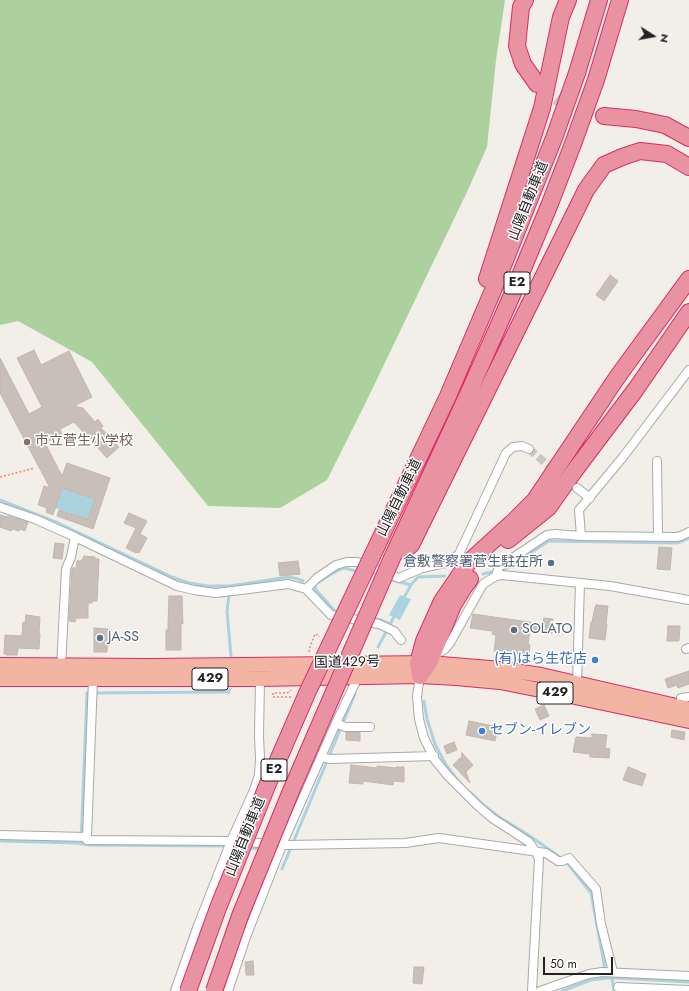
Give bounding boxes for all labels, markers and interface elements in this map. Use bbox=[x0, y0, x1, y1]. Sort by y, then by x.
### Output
north arrow bbox=[633, 16, 673, 56]
text: N bbox=[656, 32, 673, 44]
street label: 山陽自動車道 bbox=[505, 159, 553, 243]
road number: E2 bbox=[504, 272, 530, 294]
place label: 市立菅生小学校 bbox=[35, 434, 133, 450]
marker: 市立菅生小学校 bbox=[22, 437, 32, 447]
street label: 山陽自動車道 bbox=[374, 457, 426, 539]
place label: 倉敷警察署菅生駐在所 bbox=[403, 555, 543, 571]
marker: 倉敷警察署菅生駐在所 bbox=[546, 558, 556, 568]
place label: SOLATO bbox=[522, 622, 573, 638]
marker: SOLATO bbox=[509, 625, 519, 635]
place label: JA-SS bbox=[108, 630, 139, 646]
marker: JA-SS bbox=[95, 633, 105, 643]
place label: (有)はら生花店 bbox=[494, 652, 587, 668]
street label: 国道429号 bbox=[314, 654, 380, 672]
marker: (有)はら生花店 bbox=[590, 655, 600, 665]
road number: 429 bbox=[192, 668, 228, 690]
road number: 429 bbox=[537, 682, 573, 704]
place label: セブン-イレブン bbox=[490, 723, 591, 739]
marker: セブン-イレブン bbox=[477, 726, 487, 736]
road number: E2 bbox=[261, 759, 287, 781]
street label: 山陽自動車道 bbox=[222, 795, 270, 879]
scale bar bbox=[545, 949, 615, 975]
text: 50 m bbox=[550, 955, 577, 973]

